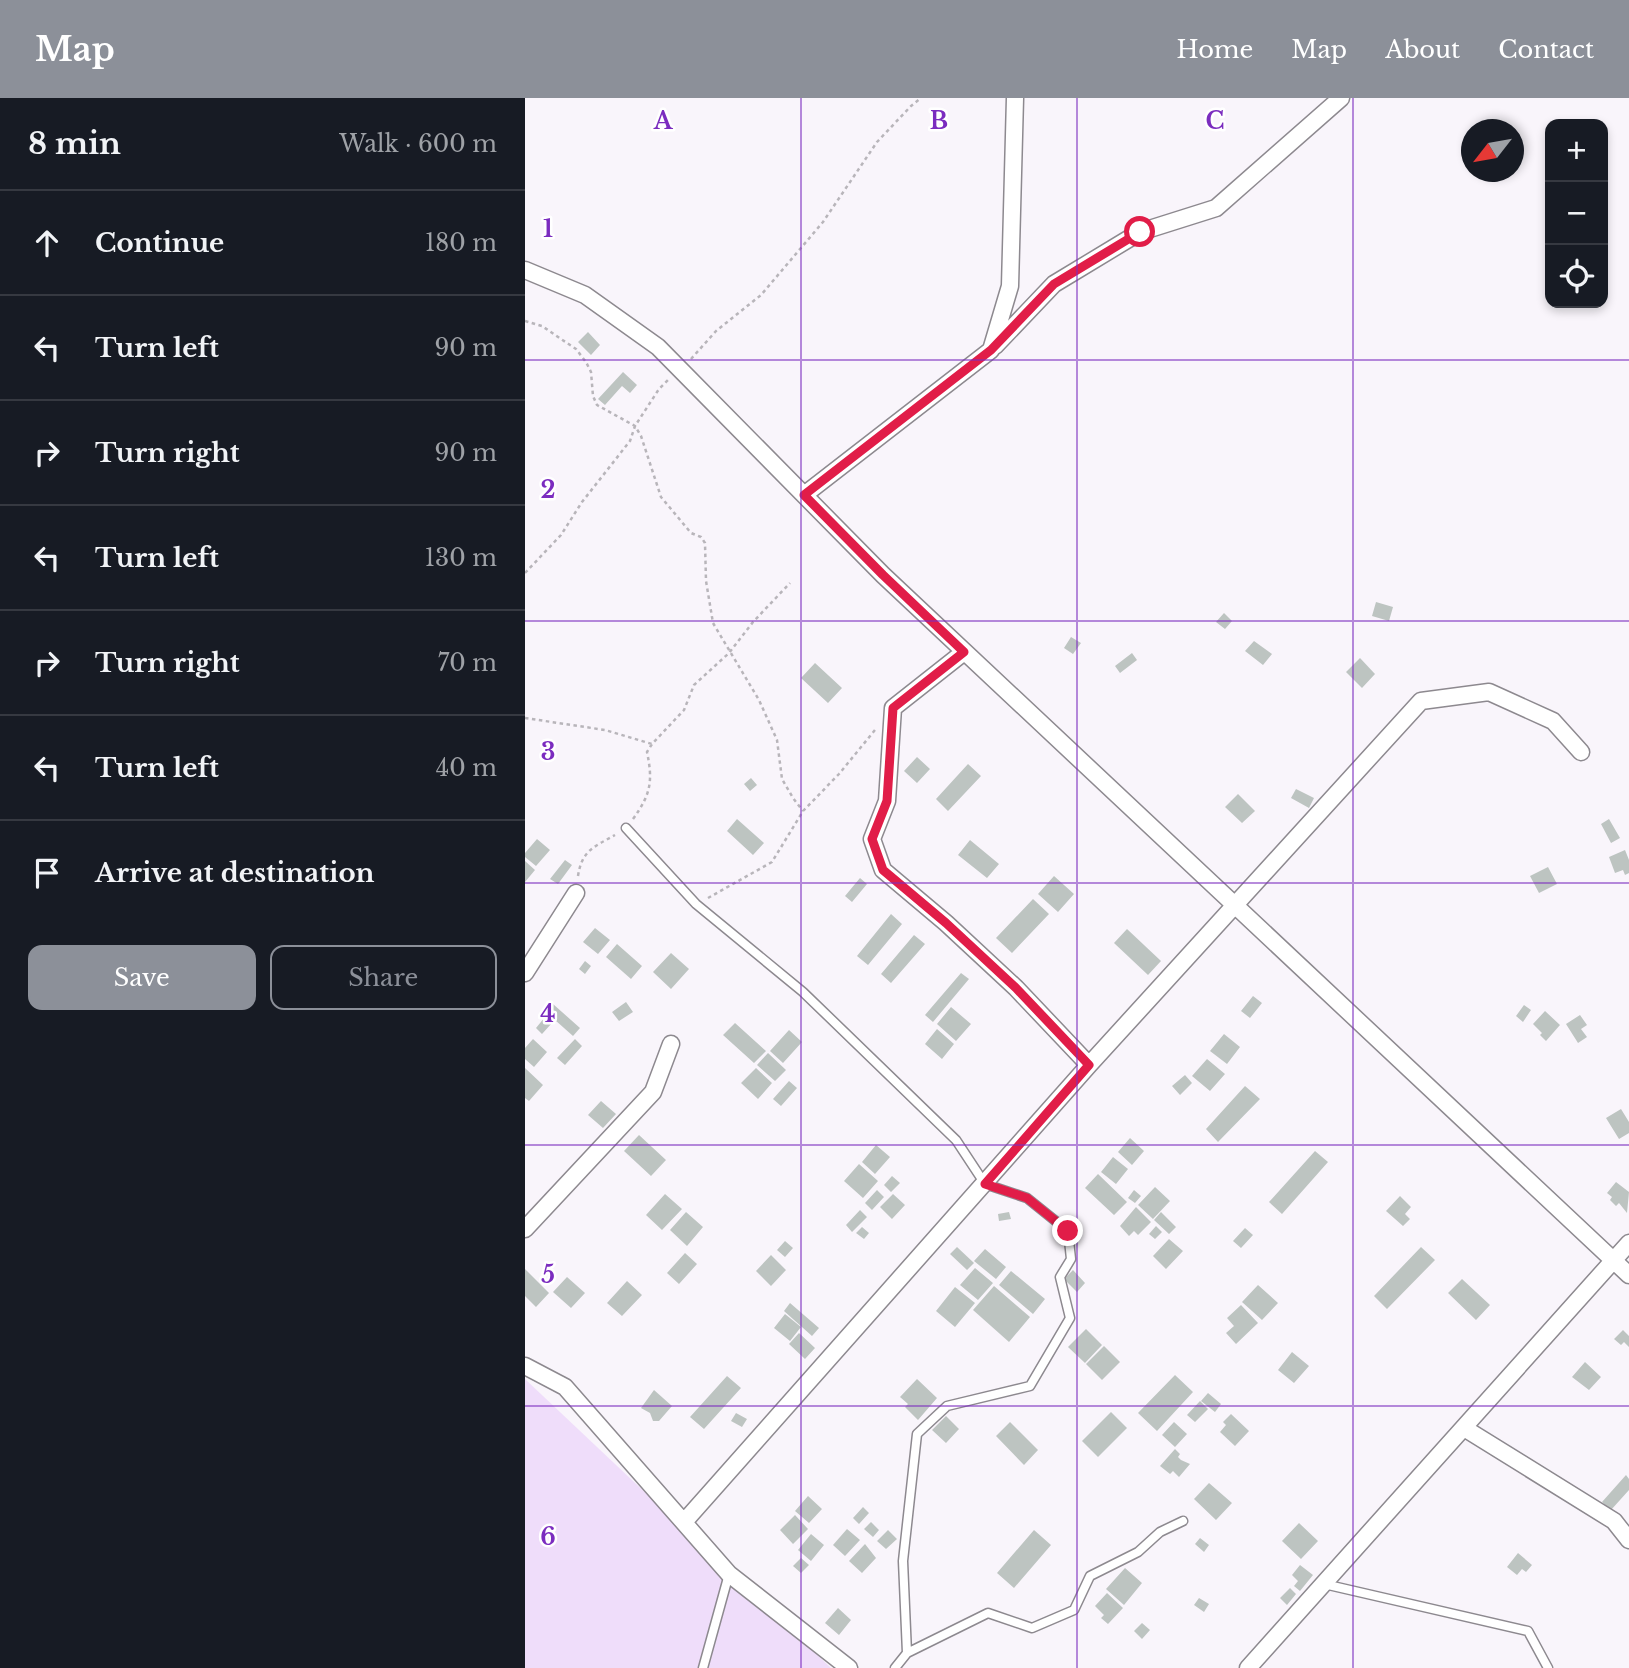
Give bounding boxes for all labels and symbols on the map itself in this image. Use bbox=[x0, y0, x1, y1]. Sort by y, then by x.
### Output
text: A bbox=[653, 107, 674, 135]
text: B bbox=[930, 107, 948, 135]
text: C bbox=[1206, 107, 1224, 135]
north arrow bbox=[1461, 119, 1524, 182]
text: 1 bbox=[543, 215, 553, 243]
route start bbox=[1124, 216, 1155, 247]
text: 2 bbox=[541, 476, 555, 504]
text: 3 bbox=[541, 738, 555, 766]
text: 4 bbox=[540, 1000, 556, 1028]
route end bbox=[1052, 1215, 1083, 1246]
text: 5 bbox=[541, 1261, 555, 1289]
text: 6 bbox=[540, 1523, 556, 1551]

